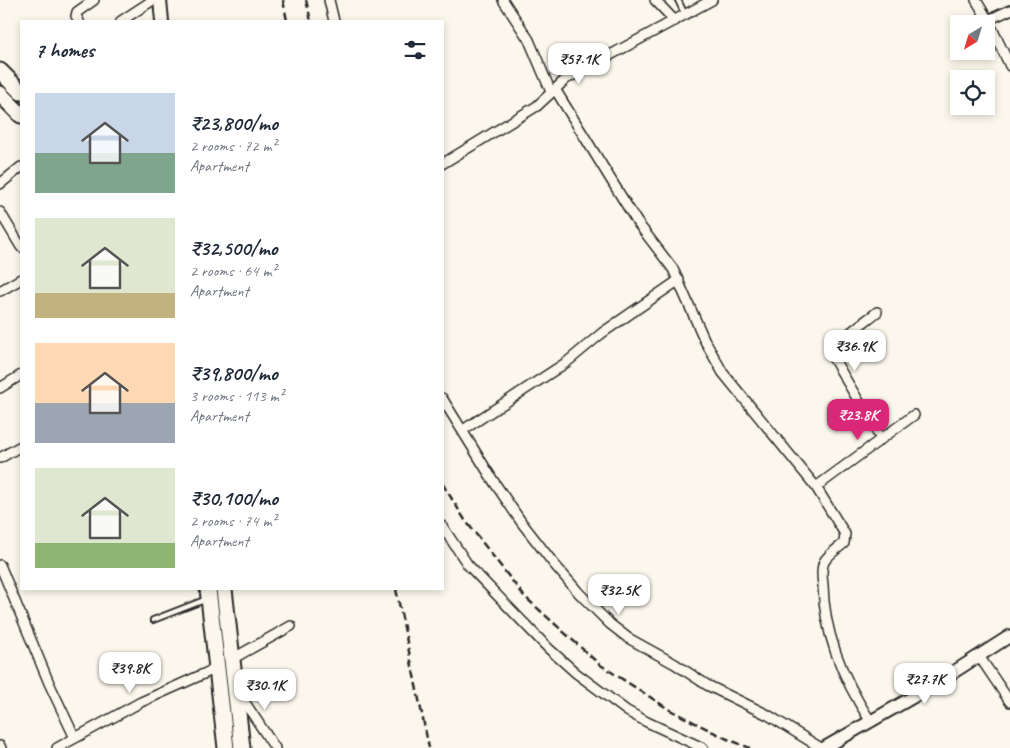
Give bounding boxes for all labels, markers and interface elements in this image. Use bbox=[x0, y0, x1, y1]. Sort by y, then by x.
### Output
north arrow bbox=[950, 15, 995, 60]
map controls bbox=[950, 15, 995, 115]
icon: filters bbox=[401, 36, 429, 64]
text: 7 homes bbox=[35, 37, 94, 63]
pin: ₹57.1K bbox=[538, 42, 620, 85]
text: ₹57.1K bbox=[559, 49, 599, 69]
button: locate bbox=[950, 70, 995, 115]
text: ₹23,800/mo bbox=[190, 110, 278, 136]
icon: home bbox=[75, 113, 135, 173]
text: 2 rooms · 72 m² bbox=[190, 136, 276, 156]
text: Apartment bbox=[190, 156, 249, 176]
text: ₹32,500/mo bbox=[190, 235, 277, 261]
icon: home bbox=[75, 238, 135, 298]
text: 2 rooms · 64 m² bbox=[190, 261, 276, 281]
text: Apartment bbox=[190, 281, 249, 301]
pin: ₹36.9K bbox=[814, 330, 896, 372]
text: ₹36.9K bbox=[835, 336, 875, 356]
text: ₹39,800/mo bbox=[190, 360, 278, 386]
icon: home bbox=[75, 363, 135, 423]
text: 3 rooms · 113 m² bbox=[190, 386, 284, 406]
pin: ₹23.8K bbox=[817, 398, 899, 441]
text: ₹23.8K bbox=[838, 405, 878, 425]
text: Apartment bbox=[190, 406, 249, 426]
text: ₹30,100/mo bbox=[190, 485, 278, 511]
icon: home bbox=[75, 488, 135, 548]
text: 2 rooms · 74 m² bbox=[190, 511, 276, 531]
text: Apartment bbox=[190, 531, 249, 551]
pin: ₹32.5K bbox=[578, 574, 660, 616]
text: ₹32.5K bbox=[599, 580, 639, 600]
pin: ₹39.8K bbox=[89, 652, 171, 694]
text: ₹39.8K bbox=[110, 658, 150, 678]
pin: ₹27.7K bbox=[884, 662, 966, 705]
pin: ₹30.1K bbox=[224, 668, 306, 711]
text: ₹27.7K bbox=[905, 669, 945, 689]
text: ₹30.1K bbox=[245, 675, 285, 695]

